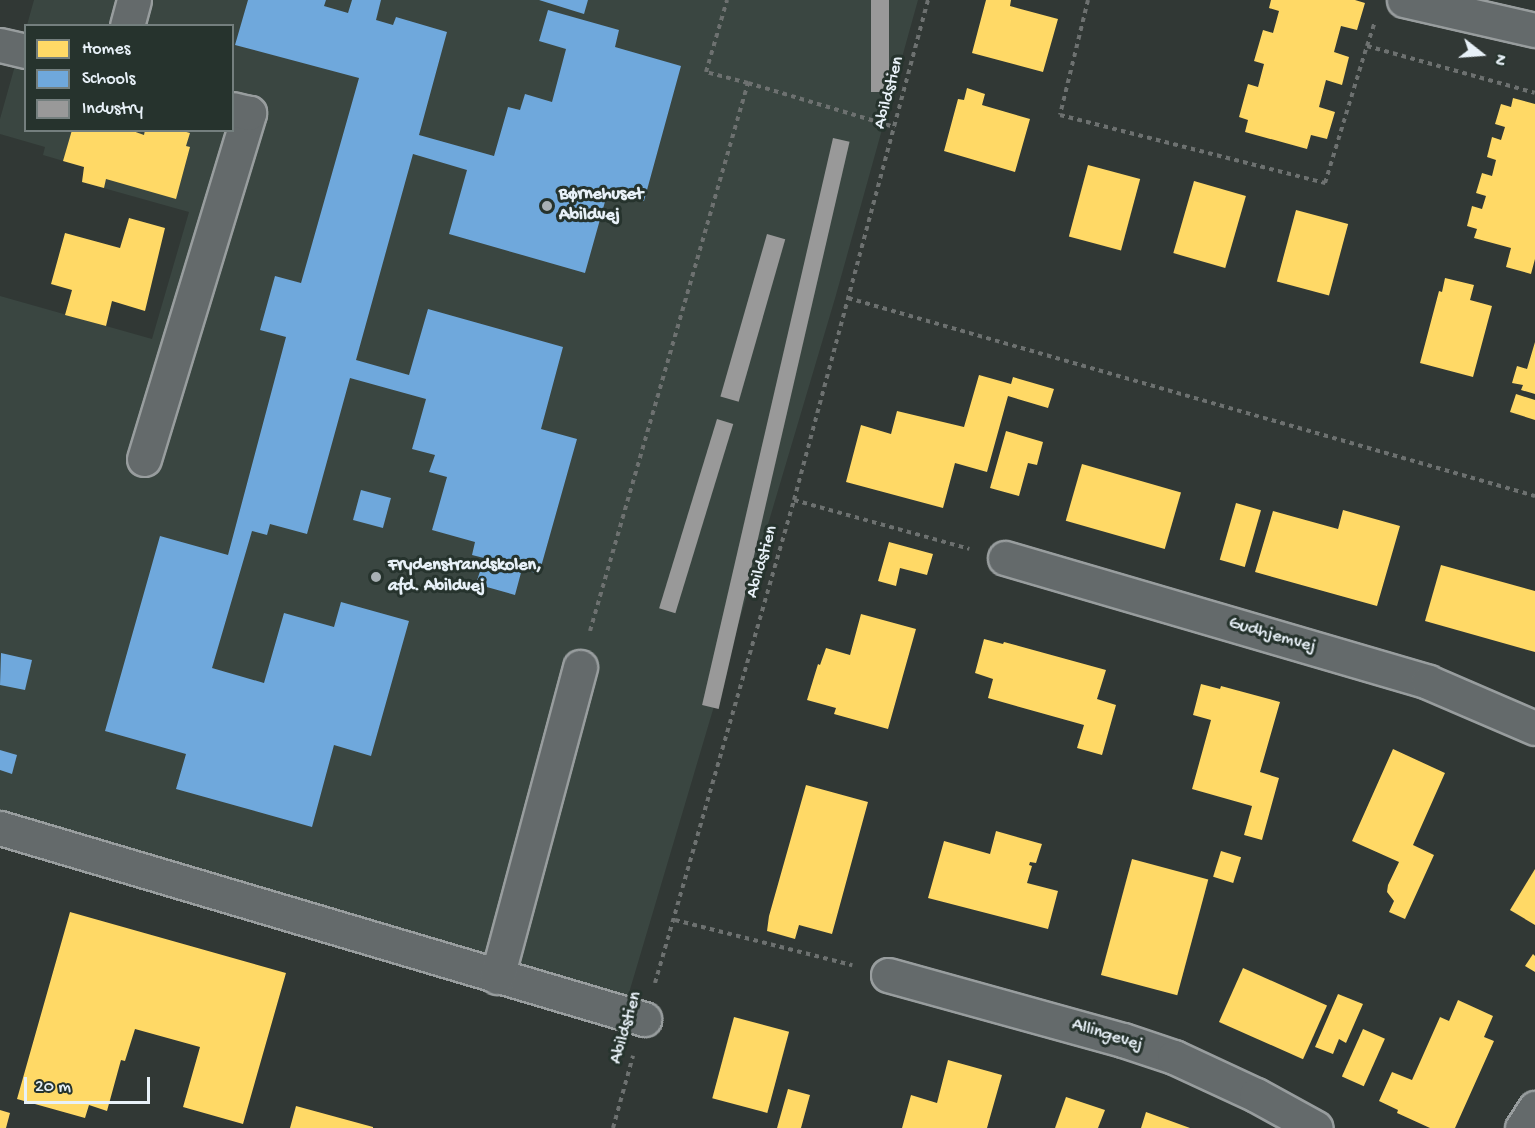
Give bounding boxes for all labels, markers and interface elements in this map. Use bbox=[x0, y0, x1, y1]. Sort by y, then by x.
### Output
legend bbox=[24, 24, 234, 132]
north arrow bbox=[1451, 24, 1511, 84]
text: Homes bbox=[82, 39, 130, 60]
text: N bbox=[1488, 52, 1509, 67]
street label: Abildstien bbox=[870, 54, 910, 132]
text: Schools bbox=[82, 69, 135, 90]
text: Industry bbox=[82, 99, 143, 120]
place label: Børnehuset Abildvej bbox=[559, 185, 643, 228]
marker: Børnehuset Abildvej bbox=[540, 199, 554, 213]
street label: Abildstien bbox=[742, 523, 784, 601]
place label: Frydenstrandskolen, afd. Abildvej bbox=[388, 556, 542, 598]
marker: Frydenstrandskolen, afd. Abildvej bbox=[369, 570, 383, 584]
street label: Gudhjemvej bbox=[1226, 613, 1318, 659]
street label: Abildstien bbox=[606, 989, 648, 1067]
street label: Allingevej bbox=[1069, 1015, 1145, 1057]
scale bar bbox=[27, 1065, 153, 1103]
text: 20 m bbox=[35, 1077, 71, 1098]

